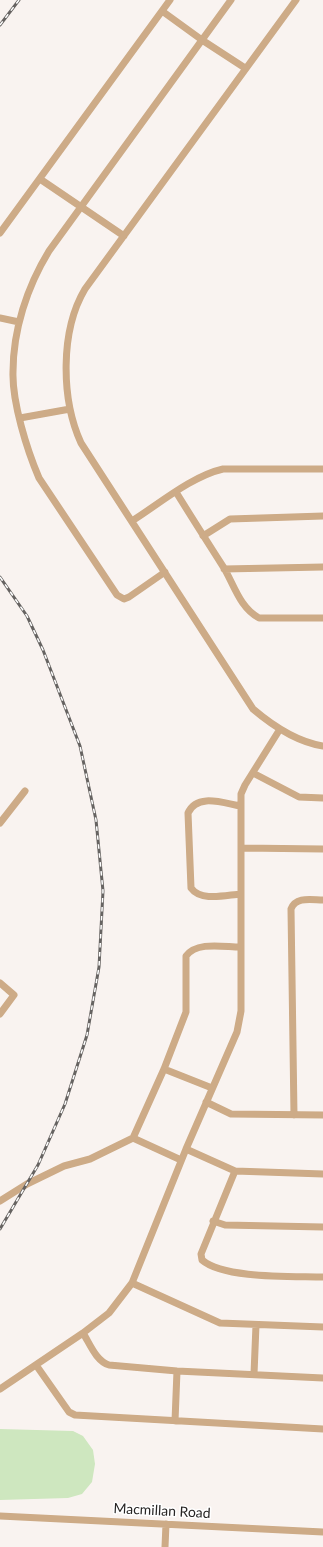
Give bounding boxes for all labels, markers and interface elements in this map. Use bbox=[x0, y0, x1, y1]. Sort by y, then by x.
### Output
street label: Macmillan Road bbox=[113, 1500, 211, 1522]

